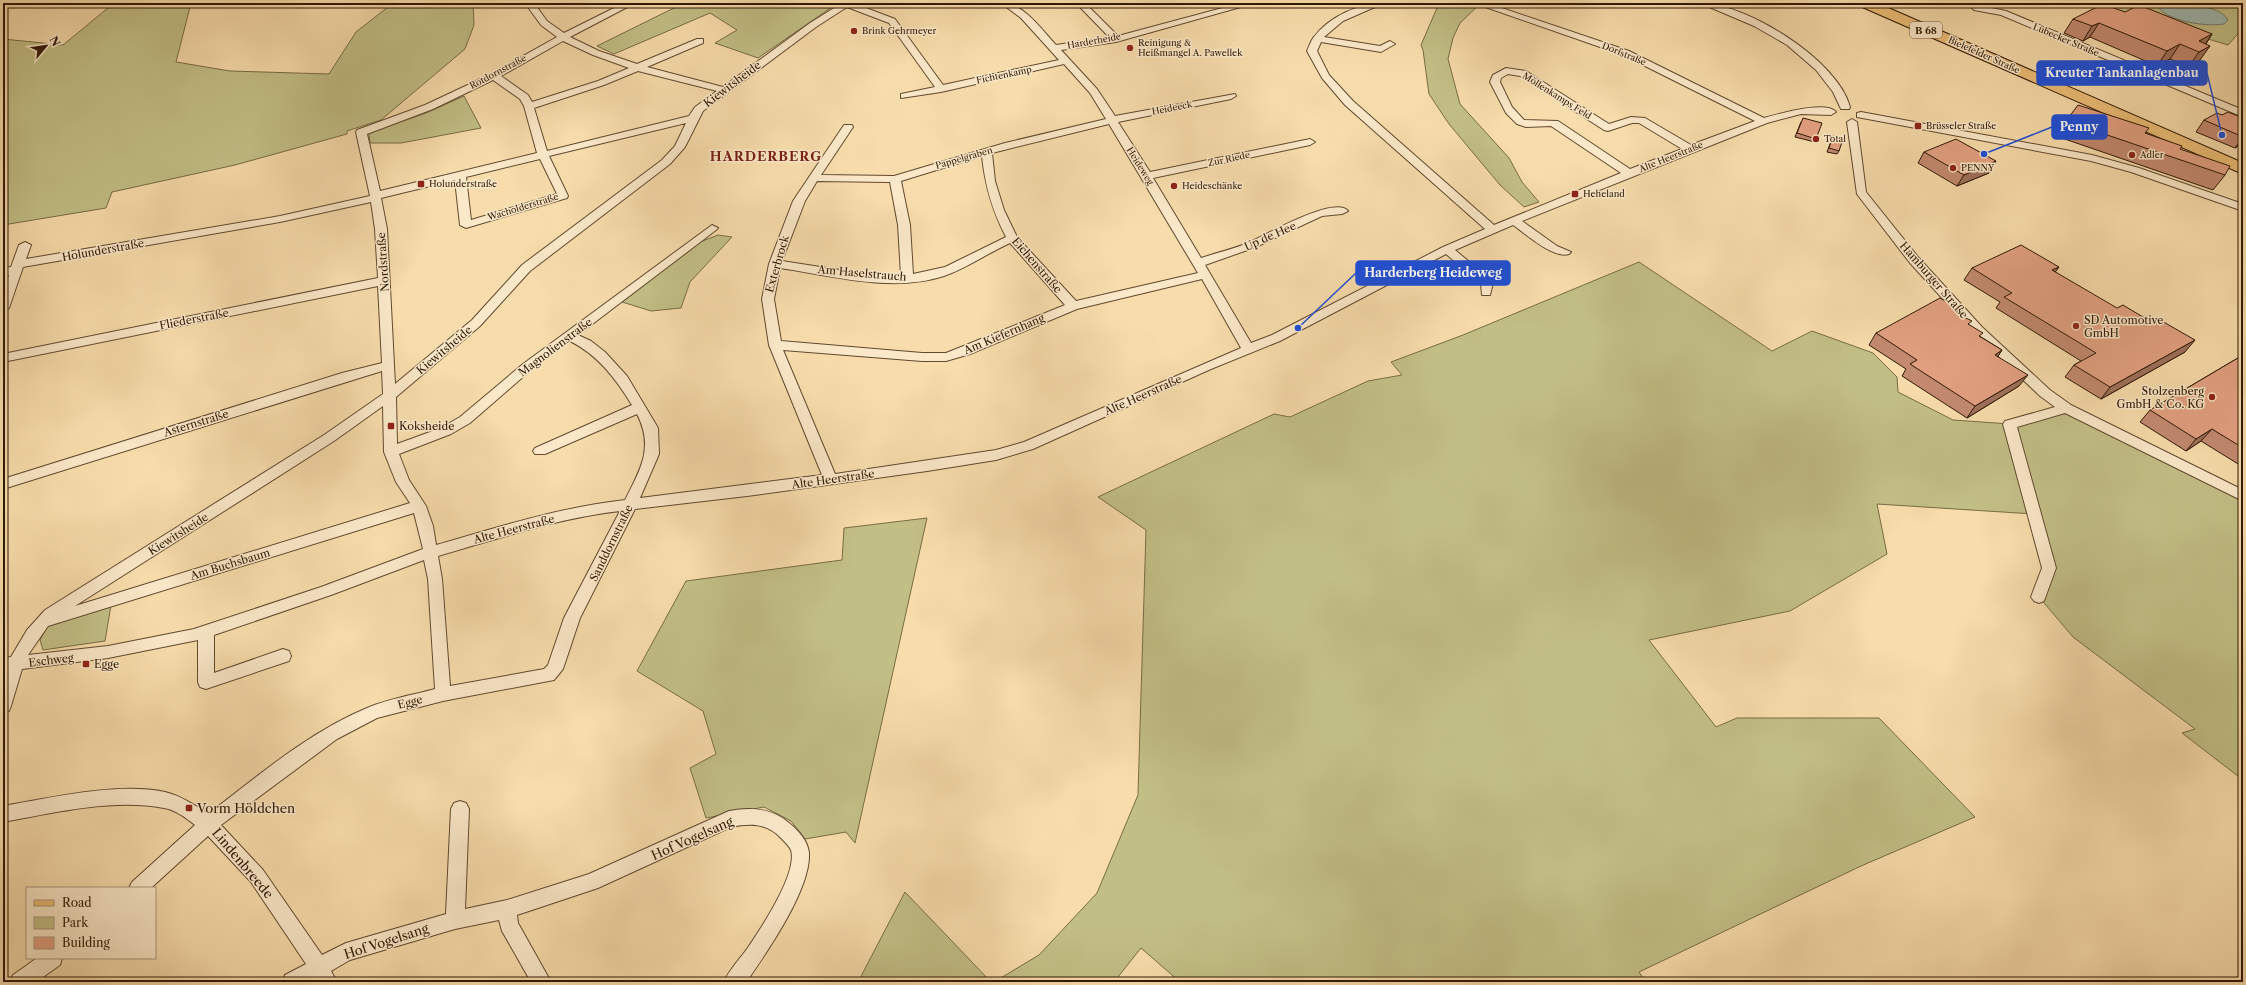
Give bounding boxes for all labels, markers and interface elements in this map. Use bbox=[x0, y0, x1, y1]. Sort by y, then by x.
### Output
street label: Lübecker Straße bbox=[2031, 21, 2101, 58]
road number: B 68 bbox=[1910, 22, 1942, 38]
place label: Brink Gehrmeyer bbox=[862, 25, 937, 36]
north arrow bbox=[26, 26, 66, 66]
marker: Brink Gehrmeyer bbox=[849, 26, 859, 36]
street label: Harderheide bbox=[1066, 30, 1122, 51]
text: N bbox=[46, 34, 63, 49]
street label: Bielefelder Straße bbox=[1947, 34, 2022, 75]
place label: Reinigung & Heißmangel A. Pawellek bbox=[1138, 37, 1243, 58]
street label: Dorfstraße bbox=[1600, 40, 1648, 67]
marker: Reinigung & Heißmangel A. Pawellek bbox=[1125, 43, 1135, 53]
street label: Rotdornstraße bbox=[468, 52, 528, 91]
street label: Kiewitsheide bbox=[701, 58, 763, 110]
callout: Kreuter Tankanlagenbau bbox=[2037, 61, 2207, 85]
street label: Fichtenkamp bbox=[975, 63, 1033, 86]
text: Kreuter Tankanlagenbau bbox=[2045, 65, 2199, 80]
street label: Möllenkamps Feld bbox=[1521, 70, 1594, 121]
street label: Heideeck bbox=[1151, 98, 1194, 117]
callout: Penny bbox=[2052, 115, 2107, 139]
text: Penny bbox=[2060, 119, 2099, 134]
place label: Brüsseler Straße bbox=[1926, 120, 1996, 131]
marker: Brüsseler Straße bbox=[1913, 121, 1923, 131]
place label: Total bbox=[1824, 133, 1846, 144]
marker: Total bbox=[1811, 134, 1821, 144]
street label: Alte Heerstraße bbox=[1636, 139, 1704, 175]
street label: Pappelgraben bbox=[934, 144, 994, 171]
street label: Heideweg bbox=[1124, 145, 1157, 187]
district label: HARDERBERG bbox=[710, 148, 822, 164]
street label: Zur Riede bbox=[1207, 149, 1251, 168]
place label: Adler bbox=[2139, 149, 2164, 160]
marker: Adler bbox=[2127, 150, 2137, 160]
place label: PENNY bbox=[1961, 162, 1995, 173]
marker: PENNY bbox=[1948, 163, 1958, 173]
place label: Holunderstraße bbox=[429, 178, 497, 189]
marker: Holunderstraße bbox=[416, 179, 426, 189]
place label: Heideschänke bbox=[1182, 180, 1242, 191]
marker: Heideschänke bbox=[1169, 181, 1179, 191]
place label: Heheland bbox=[1583, 188, 1625, 199]
marker: Heheland bbox=[1570, 189, 1580, 199]
street label: Wacholderstraße bbox=[485, 191, 560, 223]
street label: Up de Hee bbox=[1242, 218, 1298, 254]
street label: Nordstraße bbox=[374, 232, 392, 292]
street label: Exterbrock bbox=[762, 233, 792, 294]
street label: Eichenstraße bbox=[1009, 234, 1065, 296]
street label: Holunderstraße bbox=[61, 236, 145, 264]
street label: Hamburger Straße bbox=[1897, 239, 1971, 321]
callout: Harderberg Heideweg bbox=[1356, 261, 1510, 285]
street label: Am Haselstrauch bbox=[816, 262, 907, 284]
text: Harderberg Heideweg bbox=[1364, 265, 1503, 280]
street label: Fliederstraße bbox=[158, 305, 230, 333]
street label: Am Kiefernhang bbox=[961, 311, 1047, 358]
place label: SD Automotive GmbH bbox=[2084, 313, 2163, 340]
street label: Magnolienstraße bbox=[515, 315, 595, 379]
marker: SD Automotive GmbH bbox=[2071, 321, 2081, 331]
street label: Kiewitsheide bbox=[413, 323, 475, 377]
street label: Alte Heerstraße bbox=[1101, 372, 1184, 419]
place label: Stolzenberg GmbH & Co. KG bbox=[2117, 384, 2204, 411]
marker: Stolzenberg GmbH & Co. KG bbox=[2207, 392, 2217, 402]
street label: Asternstraße bbox=[161, 406, 230, 440]
place label: Koksheide bbox=[399, 419, 454, 433]
marker: Koksheide bbox=[386, 421, 396, 431]
street label: Alte Heerstraße bbox=[790, 466, 875, 492]
street label: Sanddornstraße bbox=[586, 502, 636, 584]
street label: Kiewitsheide bbox=[145, 510, 211, 558]
street label: Alte Heerstraße bbox=[471, 511, 556, 547]
street label: Am Buchsbaum bbox=[187, 545, 272, 583]
street label: Eschweg bbox=[28, 650, 75, 670]
place label: Egge bbox=[94, 657, 119, 671]
marker: Egge bbox=[81, 659, 91, 669]
street label: Egge bbox=[396, 692, 424, 712]
place label: Vorm Höldchen bbox=[196, 800, 295, 816]
marker: Vorm Höldchen bbox=[184, 803, 194, 813]
street label: Hof Vogelsang bbox=[649, 813, 736, 863]
street label: Lindenbreede bbox=[209, 825, 277, 901]
legend bbox=[26, 887, 156, 959]
text: Road bbox=[62, 895, 92, 910]
text: Park bbox=[62, 915, 89, 930]
street label: Hof Vogelsang bbox=[342, 920, 430, 962]
text: Building bbox=[62, 935, 110, 950]

